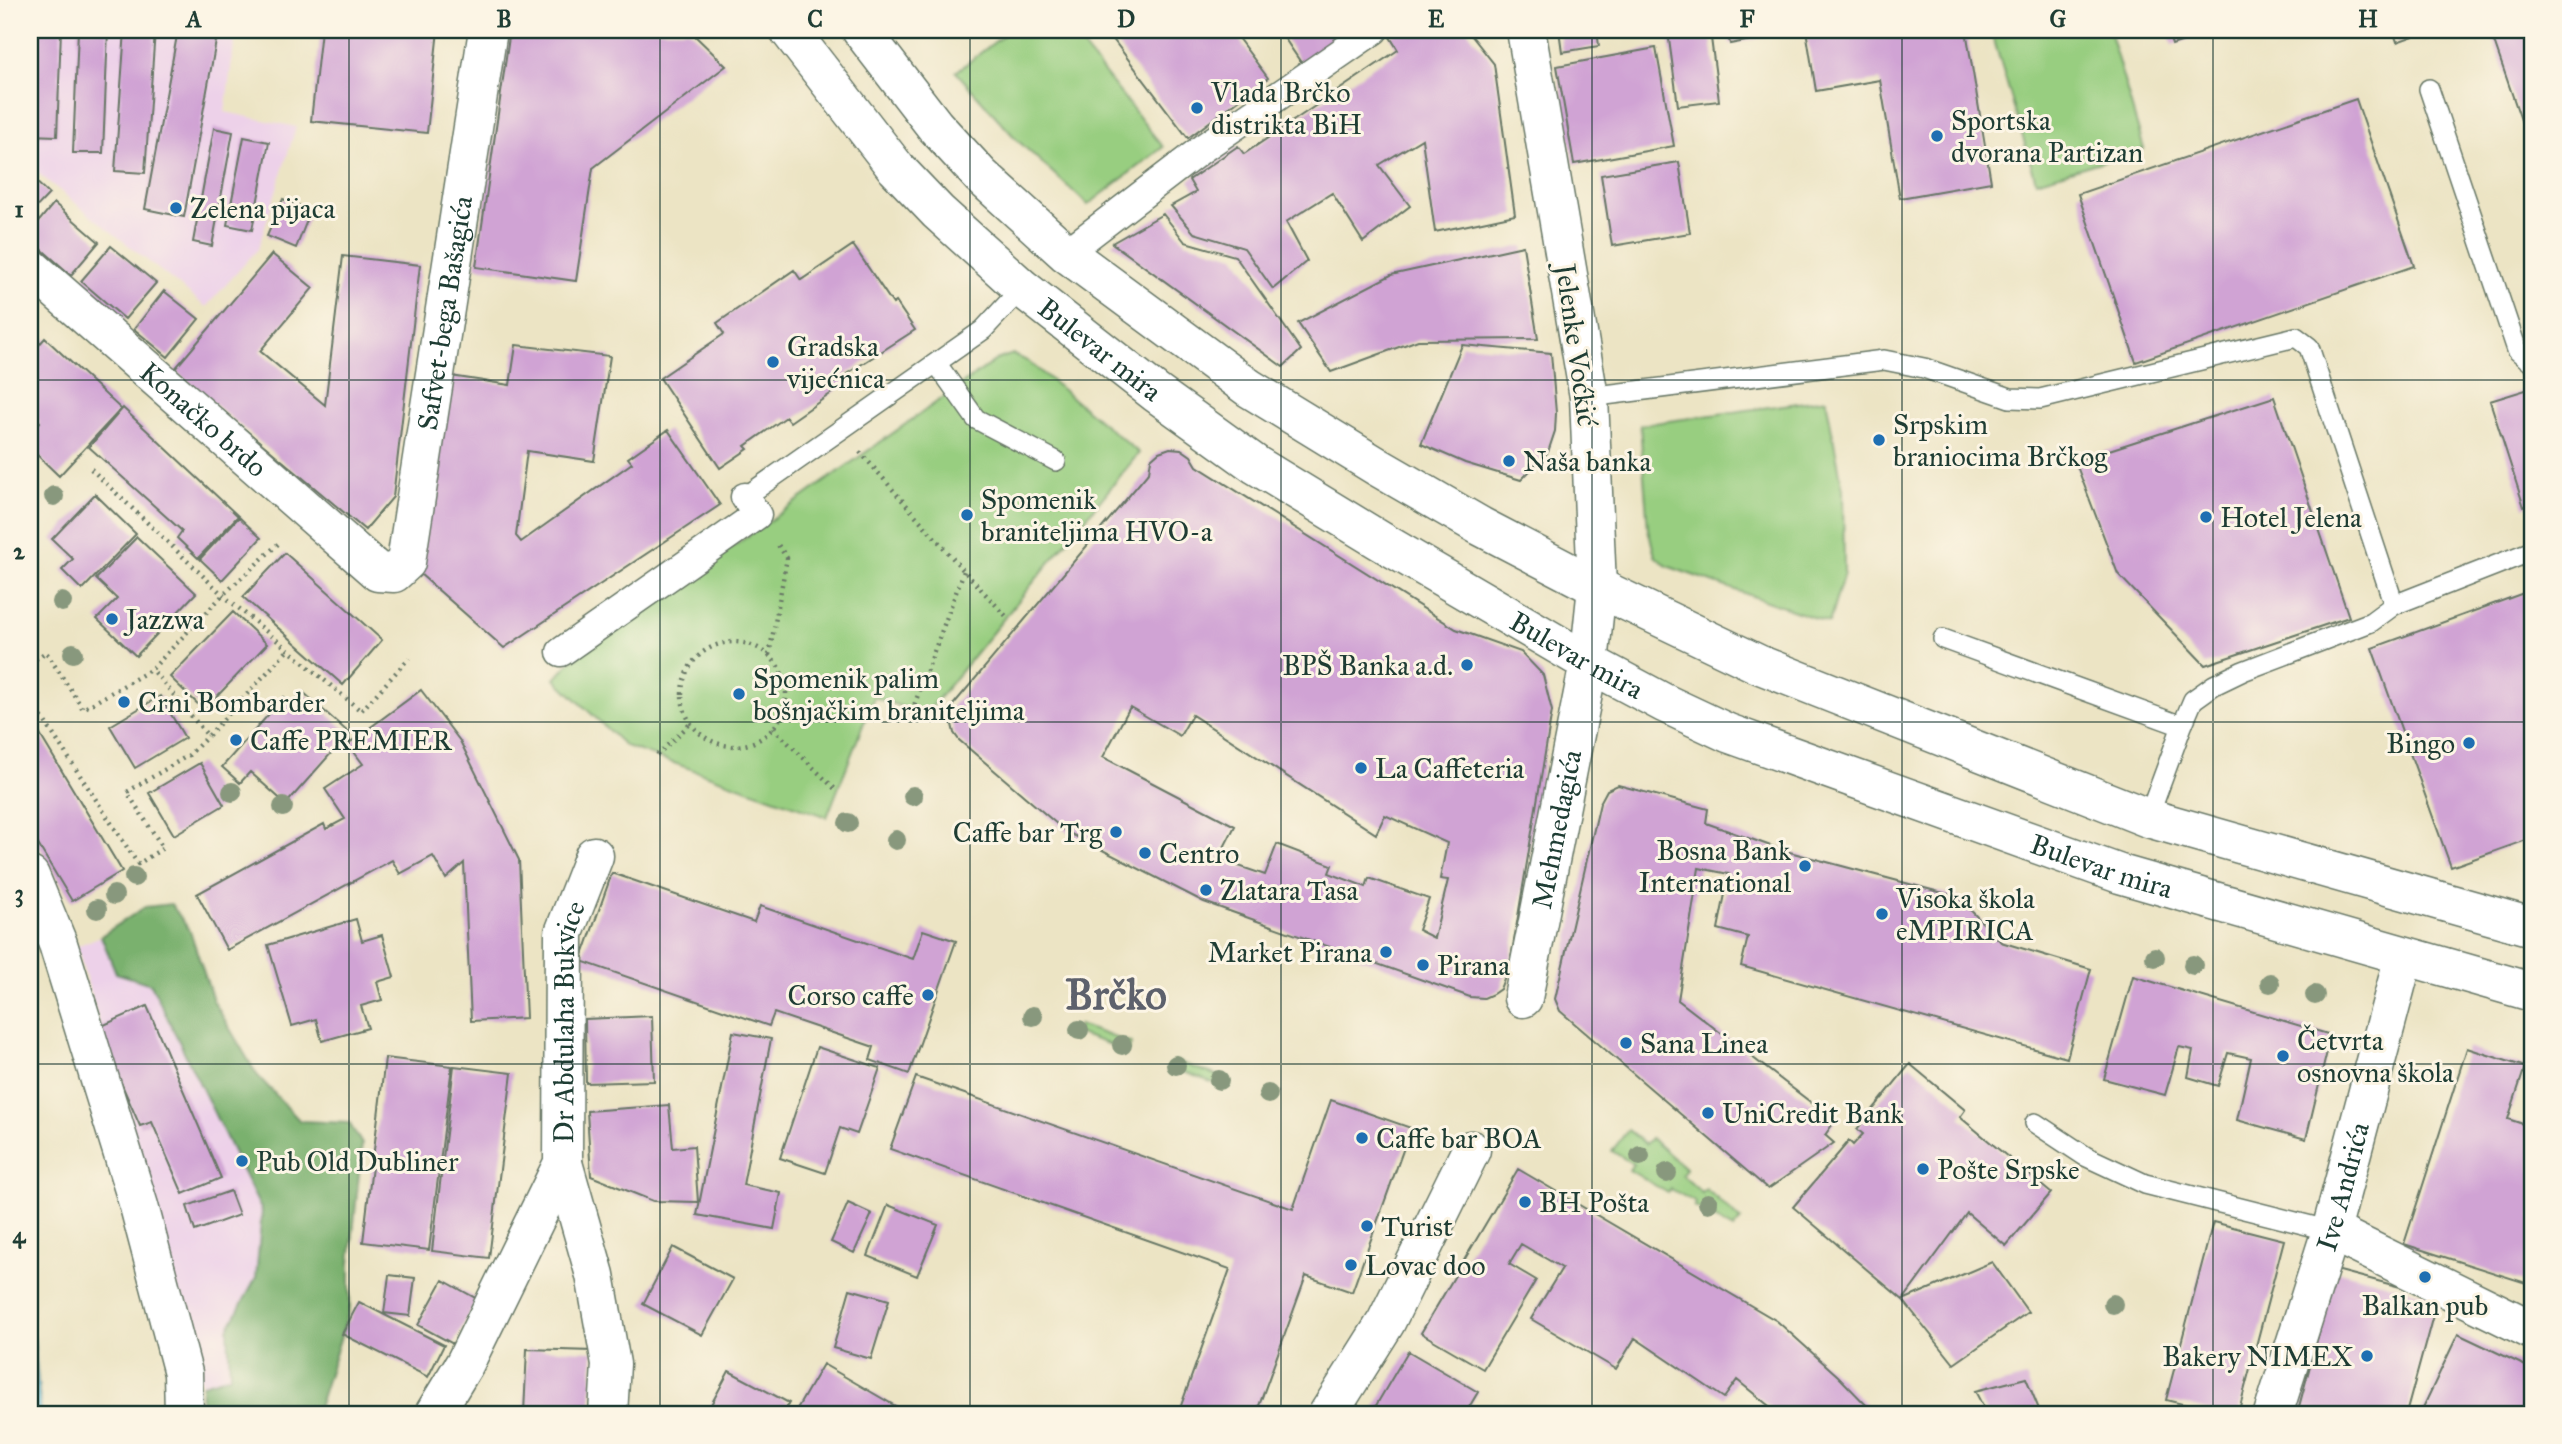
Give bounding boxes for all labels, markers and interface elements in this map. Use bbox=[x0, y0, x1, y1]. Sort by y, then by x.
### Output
text: A bbox=[184, 5, 202, 33]
text: B bbox=[496, 5, 512, 33]
text: C bbox=[807, 5, 823, 33]
text: D bbox=[1117, 5, 1135, 33]
text: E bbox=[1428, 5, 1445, 33]
text: F bbox=[1739, 5, 1755, 33]
text: G bbox=[2050, 5, 2067, 33]
text: H bbox=[2358, 5, 2378, 33]
place label: Vlada Brčko distrikta BiH bbox=[1210, 75, 1362, 142]
marker: Vlada Brčko distrikta BiH bbox=[1189, 100, 1205, 116]
place label: Sportska dvorana Partizan bbox=[1951, 103, 2143, 170]
marker: Sportska dvorana Partizan bbox=[1929, 128, 1945, 144]
place label: Zelena pijaca bbox=[190, 191, 335, 226]
street label: Safvet-bega Bašagića bbox=[410, 193, 480, 433]
text: 1 bbox=[14, 195, 24, 223]
marker: Zelena pijaca bbox=[168, 200, 184, 216]
street label: Jelenke Voćkić bbox=[1547, 259, 1605, 430]
street label: Bulevar mira bbox=[1031, 290, 1169, 409]
place label: Gradska vijećnica bbox=[786, 329, 885, 396]
street label: Konačko brdo bbox=[132, 354, 274, 485]
marker: Gradska vijećnica bbox=[765, 354, 781, 370]
place label: Srpskim braniocima Brčkog bbox=[1893, 407, 2108, 474]
marker: Srpskim braniocima Brčkog bbox=[1871, 432, 1887, 448]
place label: Naša banka bbox=[1523, 444, 1652, 479]
marker: Naša banka bbox=[1501, 453, 1517, 469]
place label: Spomenik braniteljima HVO-a bbox=[981, 482, 1213, 549]
place label: Hotel Jelena bbox=[2220, 500, 2362, 535]
marker: Spomenik braniteljima HVO-a bbox=[959, 507, 975, 523]
marker: Hotel Jelena bbox=[2198, 509, 2214, 525]
text: 2 bbox=[13, 537, 25, 565]
place label: Jazzwa bbox=[123, 602, 205, 637]
street label: Bulevar mira bbox=[1504, 604, 1649, 707]
marker: Jazzwa bbox=[104, 611, 120, 627]
place label: BPŠ Banka a.d. bbox=[1282, 648, 1453, 683]
marker: BPŠ Banka a.d. bbox=[1459, 657, 1475, 673]
place label: Spomenik palim bošnjačkim braniteljima bbox=[753, 661, 1025, 728]
place label: Crni Bombarder bbox=[138, 685, 325, 720]
marker: Spomenik palim bošnjačkim braniteljima bbox=[731, 686, 747, 702]
marker: Crni Bombarder bbox=[116, 694, 132, 710]
place label: Caffe PREMIER bbox=[250, 723, 453, 758]
place label: Bingo bbox=[2386, 726, 2455, 761]
marker: Caffe PREMIER bbox=[228, 732, 244, 748]
marker: Bingo bbox=[2461, 735, 2477, 751]
street label: Mehmedagića bbox=[1524, 747, 1590, 912]
place label: La Caffeteria bbox=[1375, 751, 1525, 786]
marker: La Caffeteria bbox=[1353, 760, 1369, 776]
place label: Caffe bar Trg bbox=[953, 815, 1103, 850]
marker: Caffe bar Trg bbox=[1108, 824, 1124, 840]
street label: Bulevar mira bbox=[2026, 826, 2177, 906]
place label: Bosna Bank International bbox=[1639, 833, 1791, 900]
place label: Centro bbox=[1159, 836, 1239, 871]
marker: Centro bbox=[1137, 845, 1153, 861]
marker: Bosna Bank International bbox=[1797, 858, 1813, 874]
place label: Zlatara Tasa bbox=[1220, 873, 1359, 908]
text: 3 bbox=[14, 879, 24, 908]
place label: Visoka škola eMPIRICA bbox=[1895, 881, 2035, 948]
marker: Zlatara Tasa bbox=[1198, 882, 1214, 898]
street label: Dr Abdulaha Bukvice bbox=[546, 896, 593, 1143]
marker: Visoka škola eMPIRICA bbox=[1874, 906, 1890, 922]
place label: Market Pirana bbox=[1208, 935, 1372, 970]
marker: Market Pirana bbox=[1378, 944, 1394, 960]
place label: Pirana bbox=[1437, 948, 1510, 983]
marker: Pirana bbox=[1415, 957, 1431, 973]
district label: Brčko bbox=[1065, 969, 1167, 1021]
place label: Corso caffe bbox=[788, 978, 914, 1013]
marker: Corso caffe bbox=[920, 987, 936, 1003]
place label: Četvrta osnovna škola bbox=[2297, 1023, 2454, 1090]
place label: Sana Linea bbox=[1640, 1026, 1768, 1061]
marker: Sana Linea bbox=[1618, 1035, 1634, 1051]
marker: Četvrta osnovna škola bbox=[2275, 1048, 2291, 1064]
place label: UniCredit Bank bbox=[1722, 1096, 1903, 1131]
marker: UniCredit Bank bbox=[1700, 1105, 1716, 1121]
street label: Ive Andrića bbox=[2309, 1118, 2377, 1255]
place label: Caffe bar BOA bbox=[1376, 1121, 1542, 1156]
marker: Caffe bar BOA bbox=[1354, 1130, 1370, 1146]
place label: Pub Old Dubliner bbox=[256, 1144, 459, 1179]
place label: Pošte Srpske bbox=[1937, 1152, 2080, 1187]
marker: Pub Old Dubliner bbox=[234, 1153, 250, 1169]
marker: Pošte Srpske bbox=[1915, 1161, 1931, 1177]
place label: BH Pošta bbox=[1539, 1185, 1649, 1220]
marker: BH Pošta bbox=[1517, 1194, 1533, 1210]
place label: Turist bbox=[1381, 1209, 1453, 1244]
marker: Turist bbox=[1359, 1218, 1375, 1234]
text: 4 bbox=[13, 1221, 27, 1249]
place label: Lovac doo bbox=[1365, 1248, 1486, 1283]
marker: Lovac doo bbox=[1343, 1257, 1359, 1273]
marker: Balkan pub bbox=[2417, 1269, 2433, 1285]
place label: Balkan pub bbox=[2362, 1288, 2488, 1323]
place label: Bakery NIMEX bbox=[2162, 1339, 2353, 1374]
marker: Bakery NIMEX bbox=[2359, 1348, 2375, 1364]

